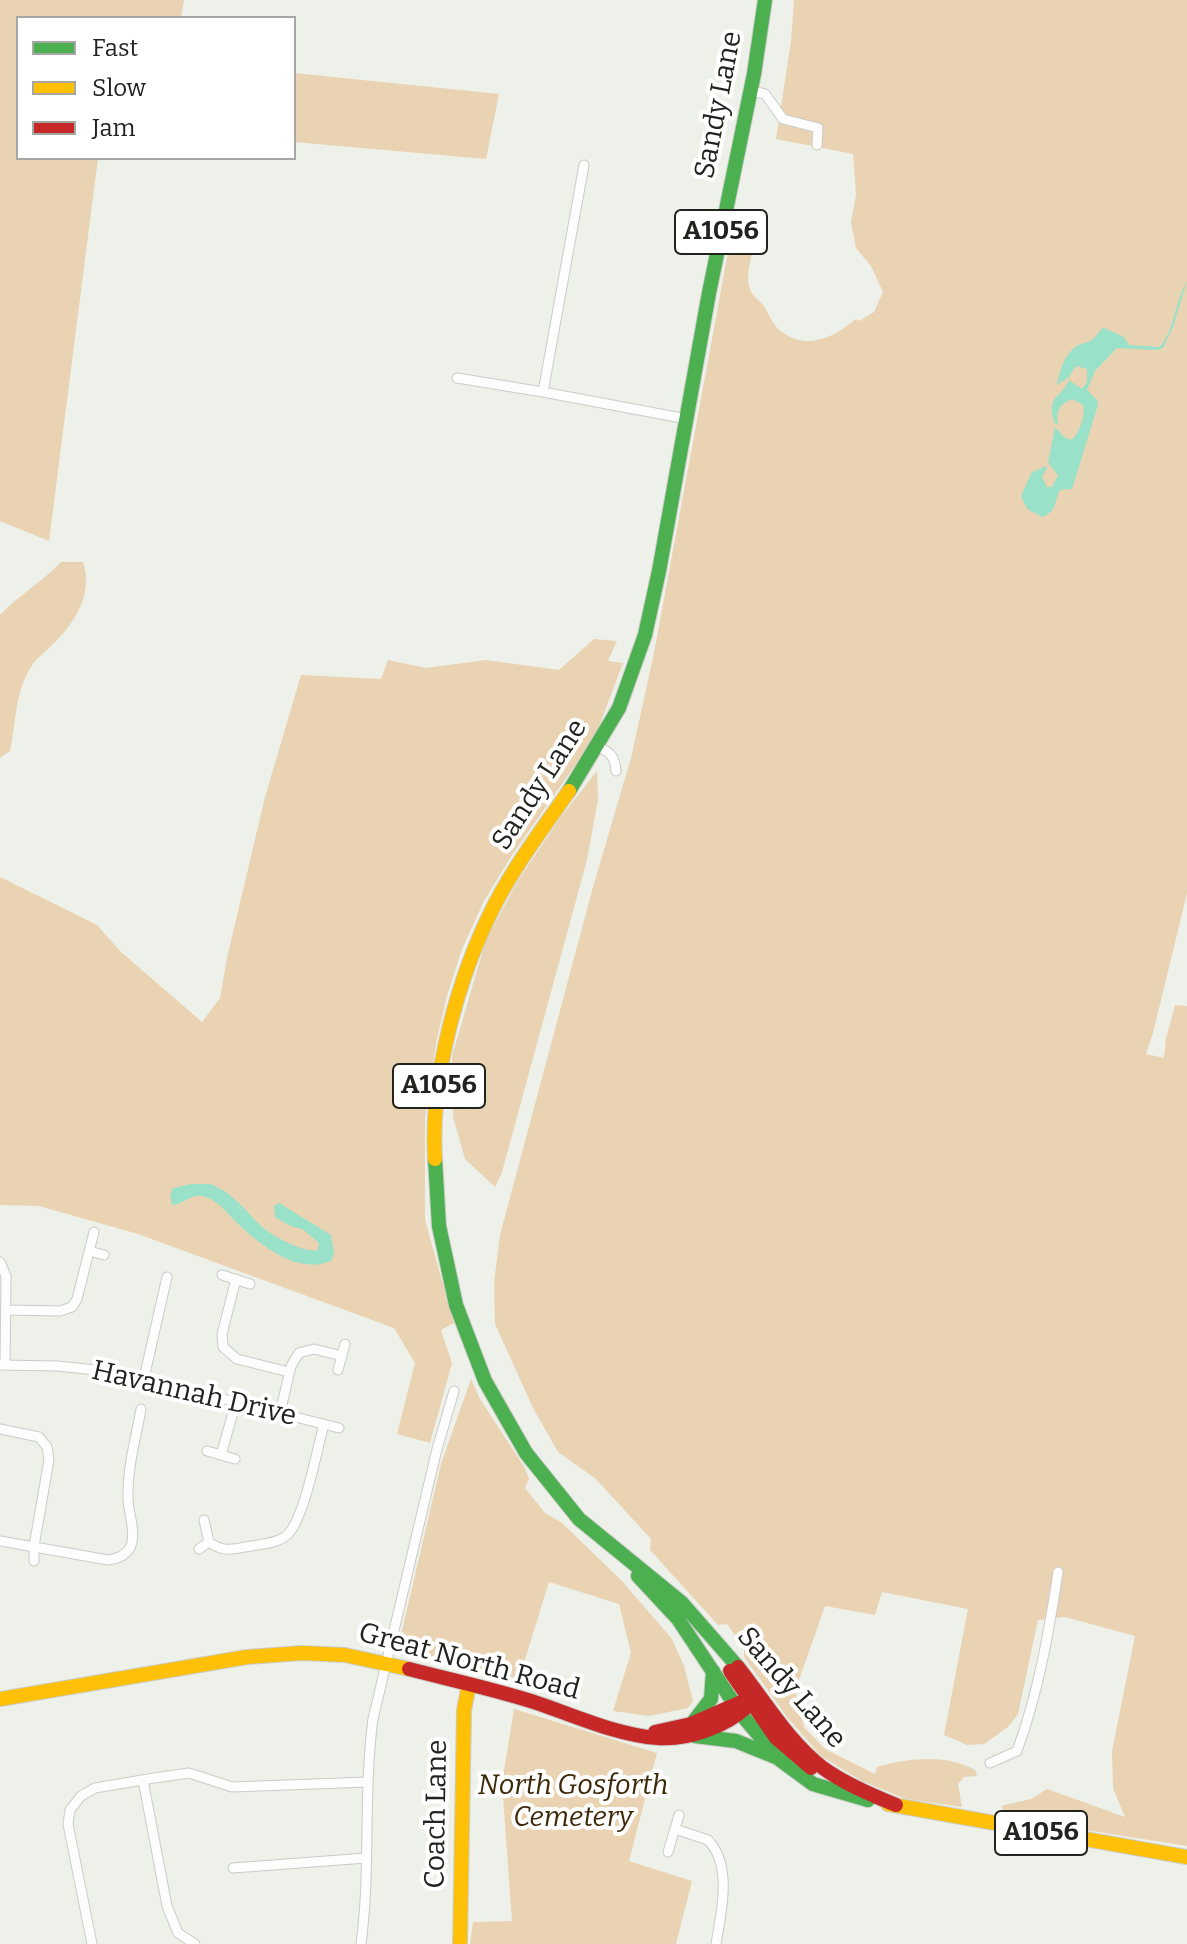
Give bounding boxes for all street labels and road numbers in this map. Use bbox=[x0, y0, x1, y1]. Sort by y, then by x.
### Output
street label: Sandy Lane bbox=[688, 29, 750, 181]
road number: A1056 bbox=[675, 210, 767, 254]
street label: Sandy Lane bbox=[485, 713, 595, 857]
road number: A1056 bbox=[393, 1064, 485, 1108]
street label: Havannah Drive bbox=[89, 1354, 299, 1434]
street label: Great North Road bbox=[355, 1616, 583, 1708]
street label: Sandy Lane bbox=[729, 1621, 853, 1755]
street label: Coach Lane bbox=[419, 1739, 455, 1889]
road number: A1056 bbox=[995, 1811, 1087, 1855]

